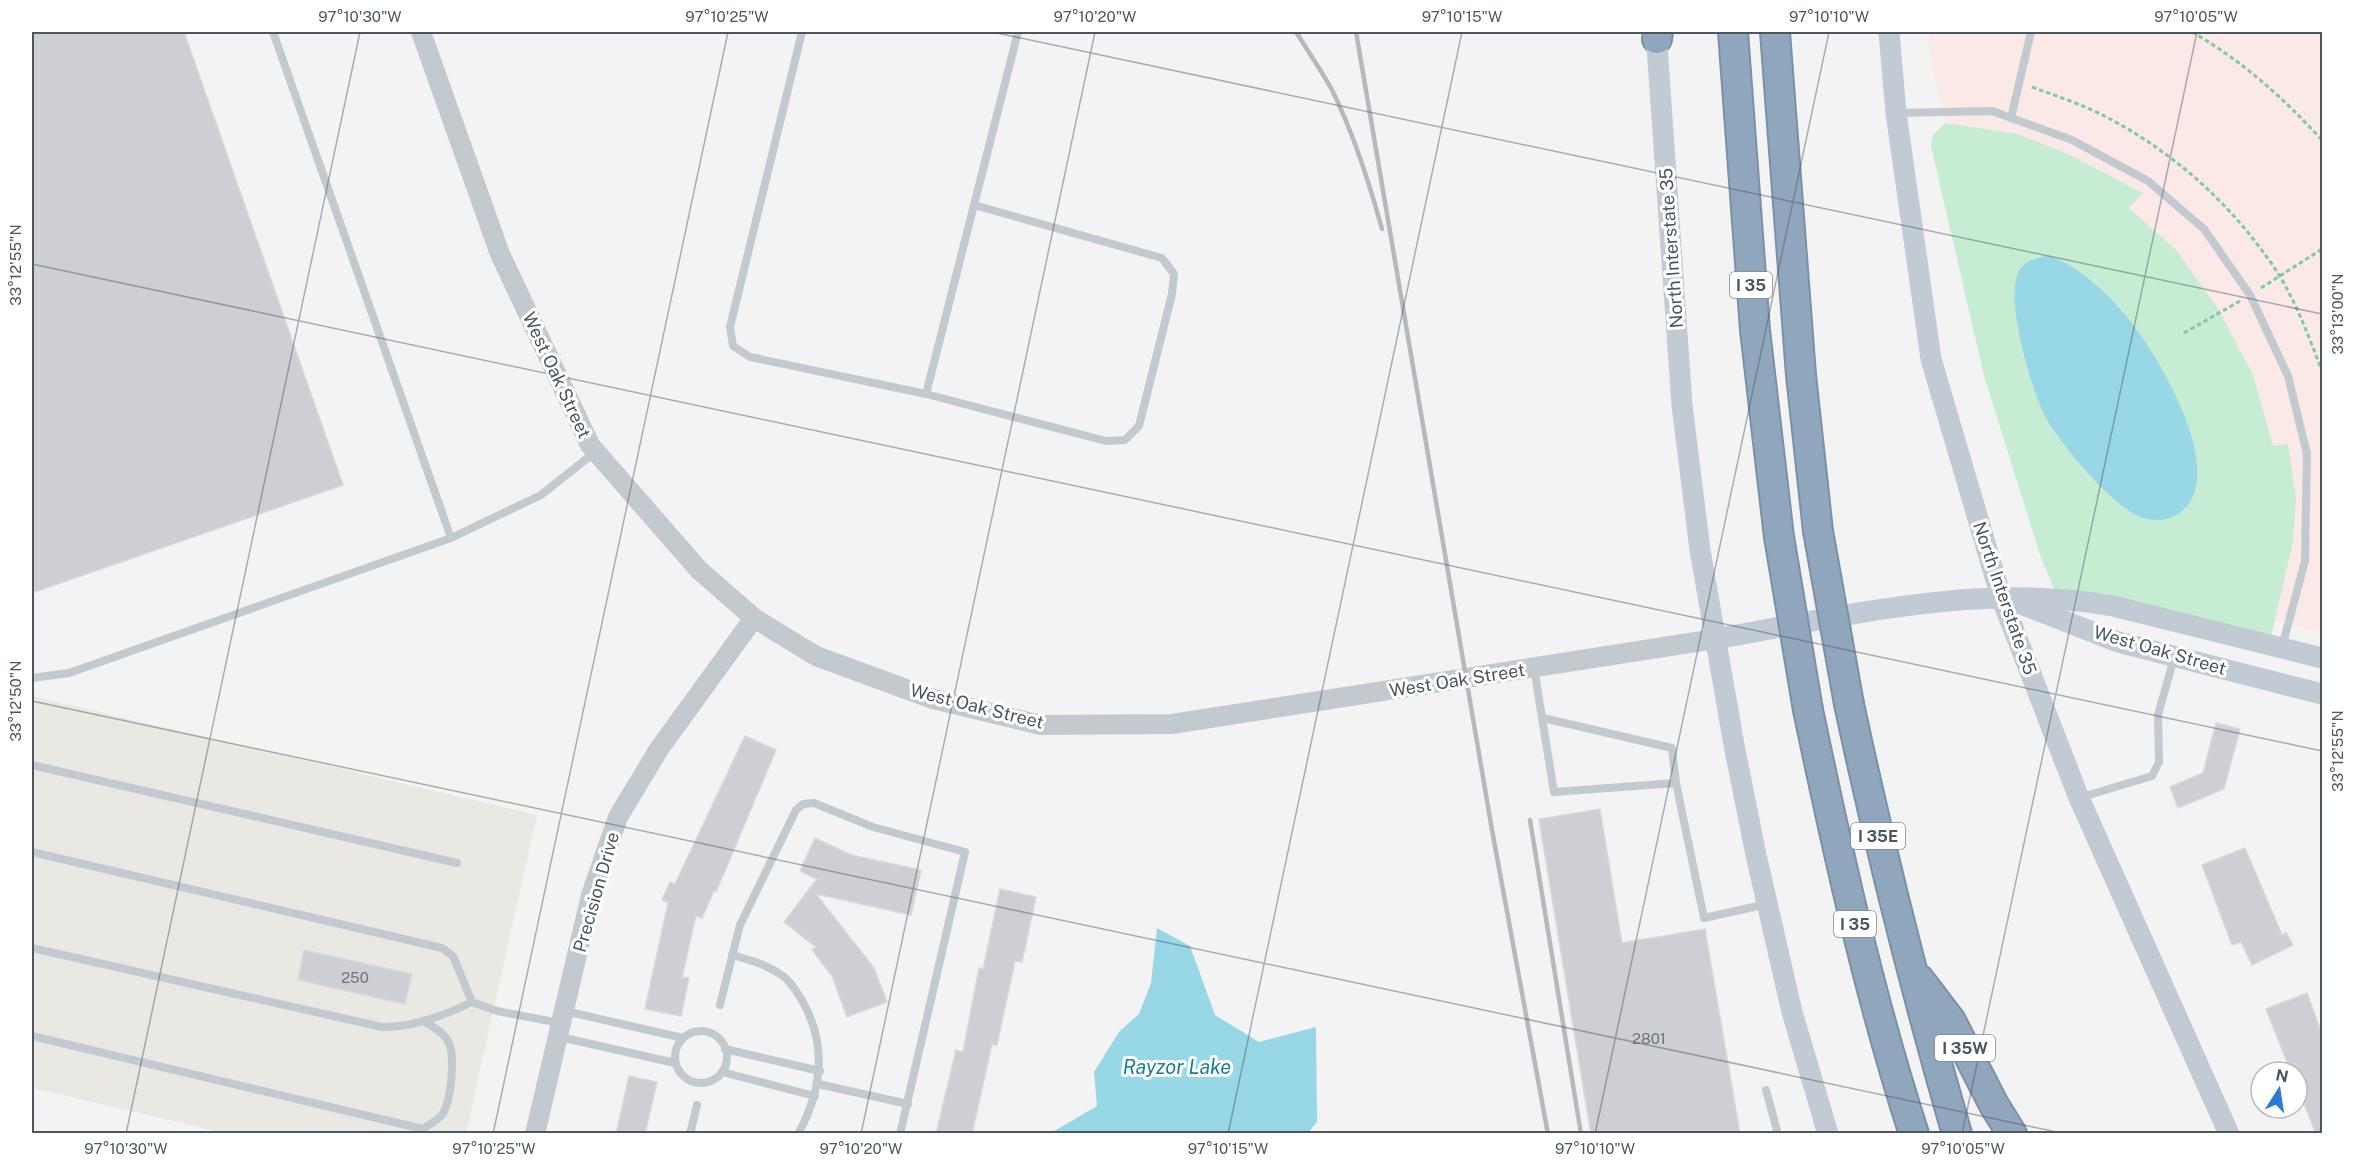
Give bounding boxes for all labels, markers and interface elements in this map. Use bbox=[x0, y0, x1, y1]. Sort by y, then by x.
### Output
text: 97°10'30"W bbox=[318, 8, 402, 25]
text: 97°10'25"W bbox=[685, 8, 769, 25]
text: 97°10'20"W bbox=[1054, 8, 1136, 25]
text: 97°10'15"W bbox=[1422, 8, 1502, 25]
text: 97°10'10"W bbox=[1789, 8, 1869, 25]
text: 97°10'05"W bbox=[2154, 8, 2238, 25]
street label: North Interstate 35 bbox=[1655, 167, 1687, 329]
text: 33°12'55"N bbox=[7, 224, 24, 306]
road number: I 35 bbox=[1730, 272, 1772, 298]
text: 33°13'00"N bbox=[2329, 274, 2346, 354]
street label: West Oak Street bbox=[519, 309, 595, 441]
street label: North Interstate 35 bbox=[1969, 519, 2041, 677]
street label: West Oak Street bbox=[2091, 621, 2229, 679]
street label: West Oak Street bbox=[1388, 659, 1526, 701]
text: 33°12'50"N bbox=[7, 661, 24, 742]
street label: West Oak Street bbox=[908, 679, 1046, 733]
text: 33°12'55"N bbox=[2329, 710, 2346, 792]
road number: I 35E bbox=[1851, 823, 1905, 849]
street label: Precision Drive bbox=[569, 829, 623, 955]
road number: I 35 bbox=[1834, 911, 1876, 937]
house number: 250 bbox=[341, 969, 369, 986]
house number: 2801 bbox=[1632, 1030, 1666, 1047]
road number: I 35W bbox=[1935, 1035, 1995, 1061]
water label: Rayzor Lake bbox=[1123, 1055, 1231, 1079]
north arrow bbox=[2249, 1060, 2309, 1120]
text: N bbox=[2274, 1065, 2290, 1086]
text: 97°10'30"W bbox=[84, 1140, 168, 1157]
text: 97°10'25"W bbox=[452, 1140, 536, 1157]
text: 97°10'20"W bbox=[820, 1140, 902, 1157]
text: 97°10'15"W bbox=[1188, 1140, 1268, 1157]
text: 97°10'10"W bbox=[1555, 1140, 1635, 1157]
text: 97°10'05"W bbox=[1921, 1140, 2005, 1157]

